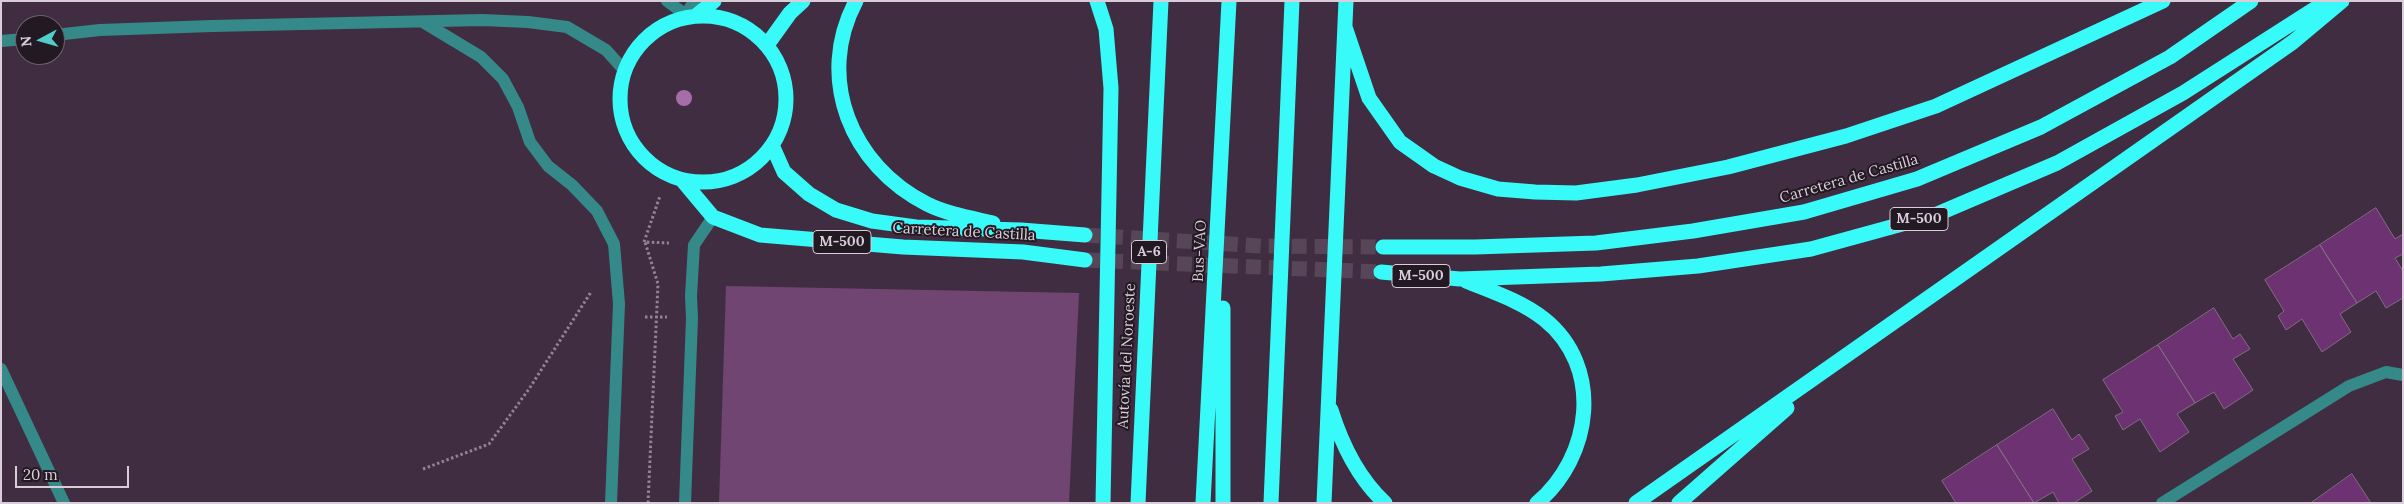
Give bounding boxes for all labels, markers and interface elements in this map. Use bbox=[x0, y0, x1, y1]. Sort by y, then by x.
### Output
north arrow bbox=[15, 15, 65, 65]
text: N bbox=[17, 35, 36, 48]
street label: Carretera de Castilla bbox=[1778, 151, 1920, 207]
road number: M-500 bbox=[1890, 208, 1948, 230]
street label: Carretera de Castilla bbox=[892, 219, 1036, 245]
street label: Bus-VAO bbox=[1189, 219, 1211, 283]
road number: M-500 bbox=[813, 230, 871, 253]
road number: A-6 bbox=[1132, 240, 1166, 264]
road number: M-500 bbox=[1392, 264, 1450, 288]
street label: Autovía del Noroeste bbox=[1114, 283, 1140, 429]
scale bar bbox=[18, 456, 131, 488]
text: 20 m bbox=[23, 465, 58, 484]

